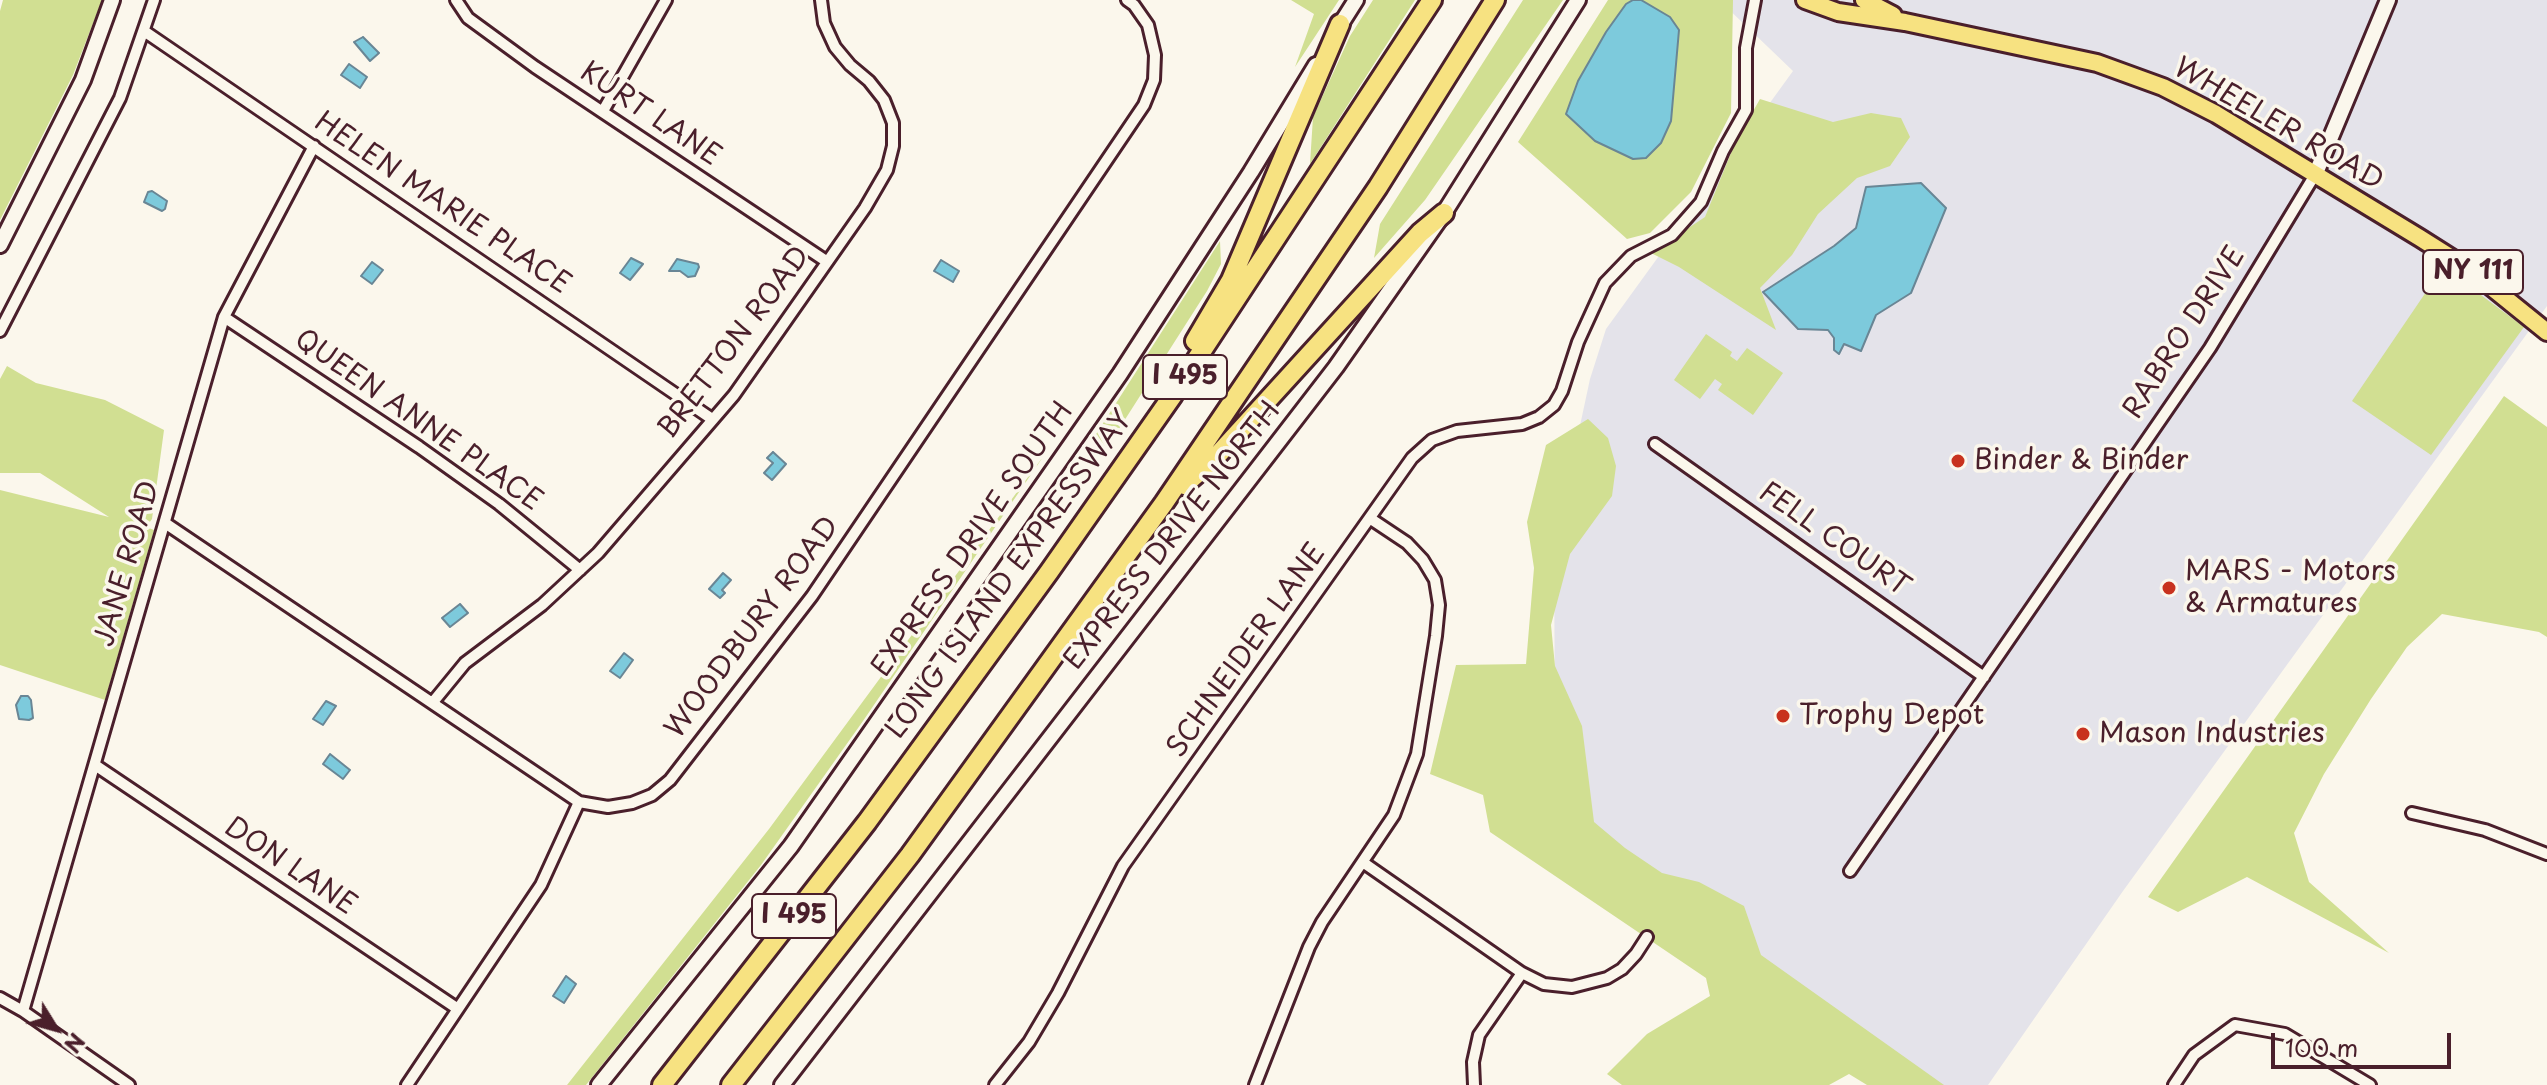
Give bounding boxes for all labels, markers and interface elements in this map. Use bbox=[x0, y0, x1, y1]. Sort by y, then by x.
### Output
street label: WHEELER ROAD bbox=[2168, 52, 2388, 198]
street label: KURT LANE bbox=[573, 56, 727, 174]
street label: HELEN MARIE PLACE bbox=[308, 106, 576, 302]
street label: BRETTON ROAD bbox=[652, 241, 818, 445]
street label: RABRO DRIVE bbox=[2117, 241, 2253, 425]
road number: NY 111 bbox=[2423, 250, 2523, 294]
street label: QUEEN ANNE PLACE bbox=[288, 323, 548, 519]
road number: I 495 bbox=[1143, 355, 1227, 399]
street label: EXPRESS DRIVE NORTH bbox=[1058, 395, 1288, 677]
street label: EXPRESS DRIVE SOUTH bbox=[865, 396, 1081, 684]
street label: LONG ISLAND EXPRESSWAY bbox=[880, 404, 1140, 746]
place label: Binder & Binder bbox=[1974, 444, 2188, 478]
marker: Binder & Binder bbox=[1949, 452, 1967, 470]
street label: FELL COURT bbox=[1752, 476, 1916, 604]
street label: JANE ROAD bbox=[88, 477, 168, 651]
street label: WOODBURY ROAD bbox=[659, 511, 847, 745]
street label: SCHNEIDER LANE bbox=[1161, 538, 1333, 764]
place label: MARS - Motors & Armatures bbox=[2185, 555, 2396, 621]
marker: MARS - Motors & Armatures bbox=[2160, 579, 2178, 597]
place label: Trophy Depot bbox=[1799, 699, 1984, 733]
marker: Trophy Depot bbox=[1774, 707, 1792, 725]
place label: Mason Industries bbox=[2099, 717, 2325, 751]
marker: Mason Industries bbox=[2074, 725, 2092, 743]
street label: DON LANE bbox=[218, 811, 362, 923]
road number: I 495 bbox=[752, 894, 836, 938]
north arrow bbox=[16, 989, 96, 1069]
scale bar bbox=[2275, 1017, 2455, 1067]
text: N bbox=[57, 1027, 94, 1061]
text: 100 m bbox=[2285, 1029, 2358, 1065]

